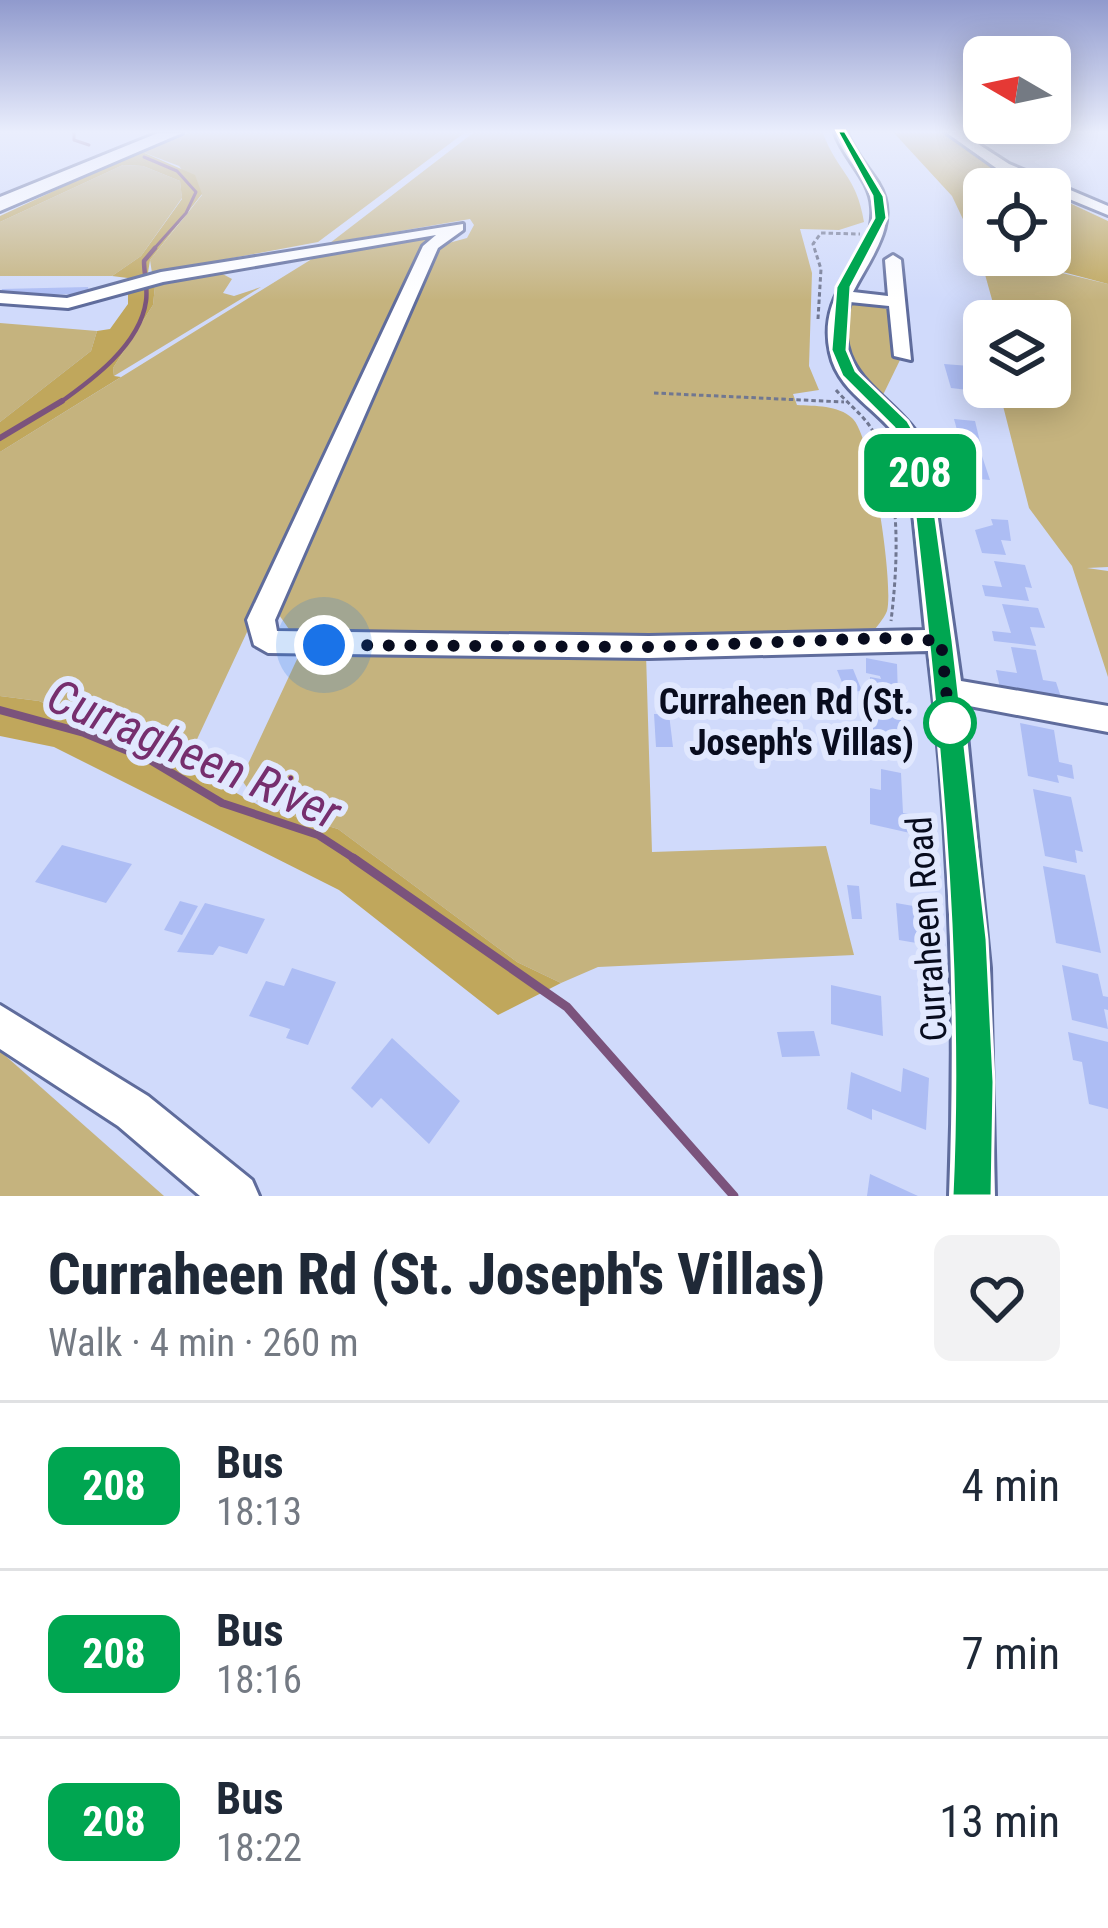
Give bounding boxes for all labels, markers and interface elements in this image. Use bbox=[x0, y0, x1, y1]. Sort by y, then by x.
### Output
north arrow bbox=[963, 36, 1071, 144]
map controls bbox=[963, 36, 1071, 408]
button: locate bbox=[963, 168, 1071, 276]
button: layers bbox=[963, 300, 1071, 408]
line badge: 208 bbox=[851, 434, 989, 512]
text: 208 bbox=[888, 448, 952, 497]
your location bbox=[294, 615, 354, 675]
water label: Curragheen River bbox=[39, 667, 350, 842]
place label: Curraheen Rd (St. Joseph's Villas) bbox=[659, 681, 914, 764]
marker: Curraheen Rd (St. Joseph's Villas) bbox=[925, 698, 975, 748]
street label: Curraheen Road bbox=[898, 815, 956, 1043]
button: heart bbox=[934, 1235, 1060, 1361]
text: Curraheen Rd (St. Joseph's Villas) bbox=[48, 1241, 825, 1308]
text: Walk · 4 min · 260 m bbox=[48, 1320, 359, 1366]
text: Bus bbox=[216, 1436, 284, 1489]
text: 4 min bbox=[961, 1459, 1060, 1512]
text: 208 bbox=[82, 1461, 146, 1510]
text: 18:13 bbox=[216, 1489, 302, 1535]
text: Bus bbox=[216, 1604, 284, 1657]
text: 7 min bbox=[961, 1627, 1060, 1680]
text: 208 bbox=[82, 1629, 146, 1678]
text: 18:16 bbox=[216, 1657, 302, 1703]
text: Bus bbox=[216, 1772, 284, 1825]
text: 13 min bbox=[939, 1795, 1060, 1848]
text: 208 bbox=[82, 1797, 146, 1846]
text: 18:22 bbox=[216, 1825, 302, 1871]

